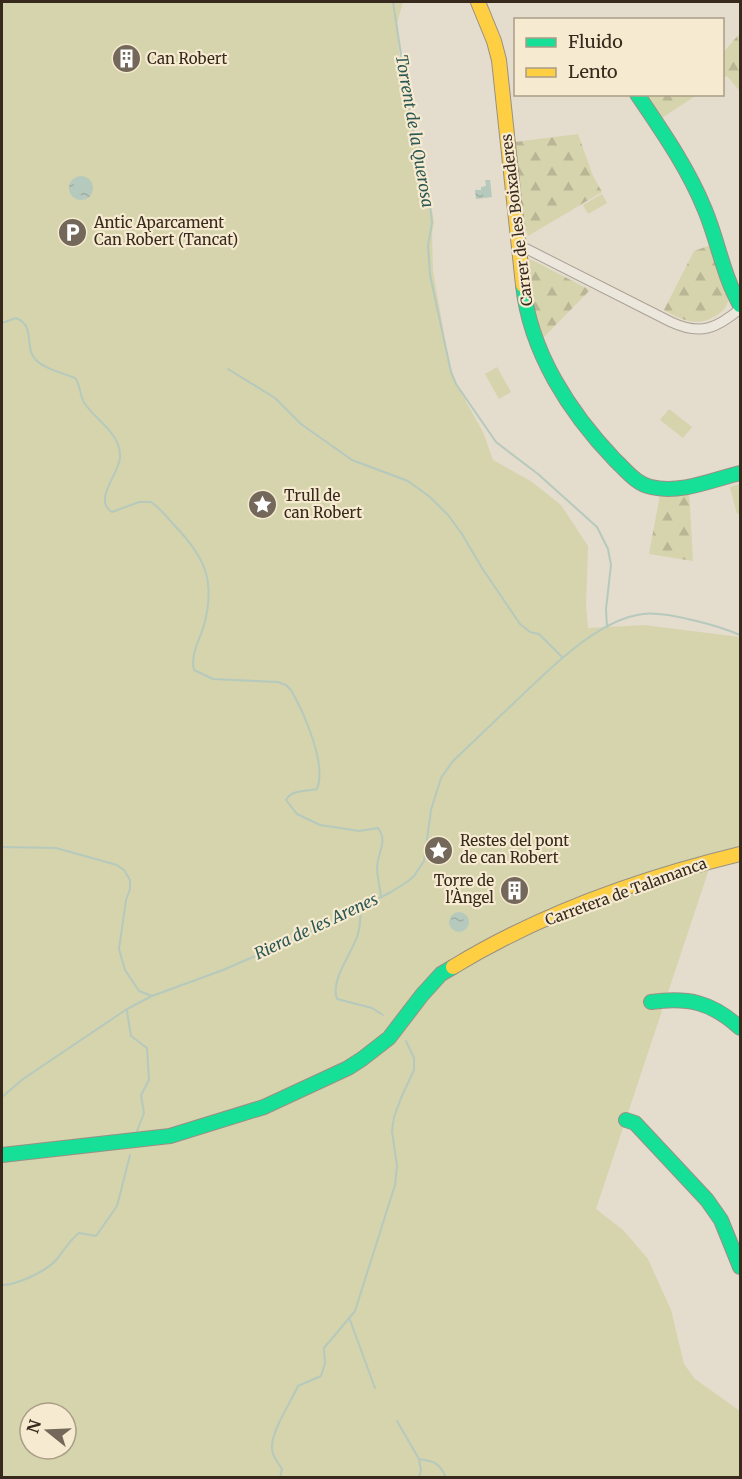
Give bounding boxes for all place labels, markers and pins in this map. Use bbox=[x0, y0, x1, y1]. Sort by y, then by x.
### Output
building icon: Can Robert bbox=[110, 43, 142, 75]
place label: Can Robert bbox=[147, 49, 227, 68]
place label: Antic Aparcament Can Robert (Tancat) bbox=[93, 213, 238, 249]
parking icon: Antic Aparcament Can Robert (Tancat) bbox=[57, 216, 89, 248]
place label: Trull de can Robert bbox=[284, 486, 362, 522]
place icon: Trull de can Robert bbox=[247, 489, 279, 521]
place label: Restes del pont de can Robert bbox=[460, 831, 569, 867]
place icon: Restes del pont de can Robert bbox=[423, 834, 455, 866]
place label: Torre de l'Àngel bbox=[434, 871, 494, 907]
building icon: Torre de l'Àngel bbox=[499, 874, 531, 906]

